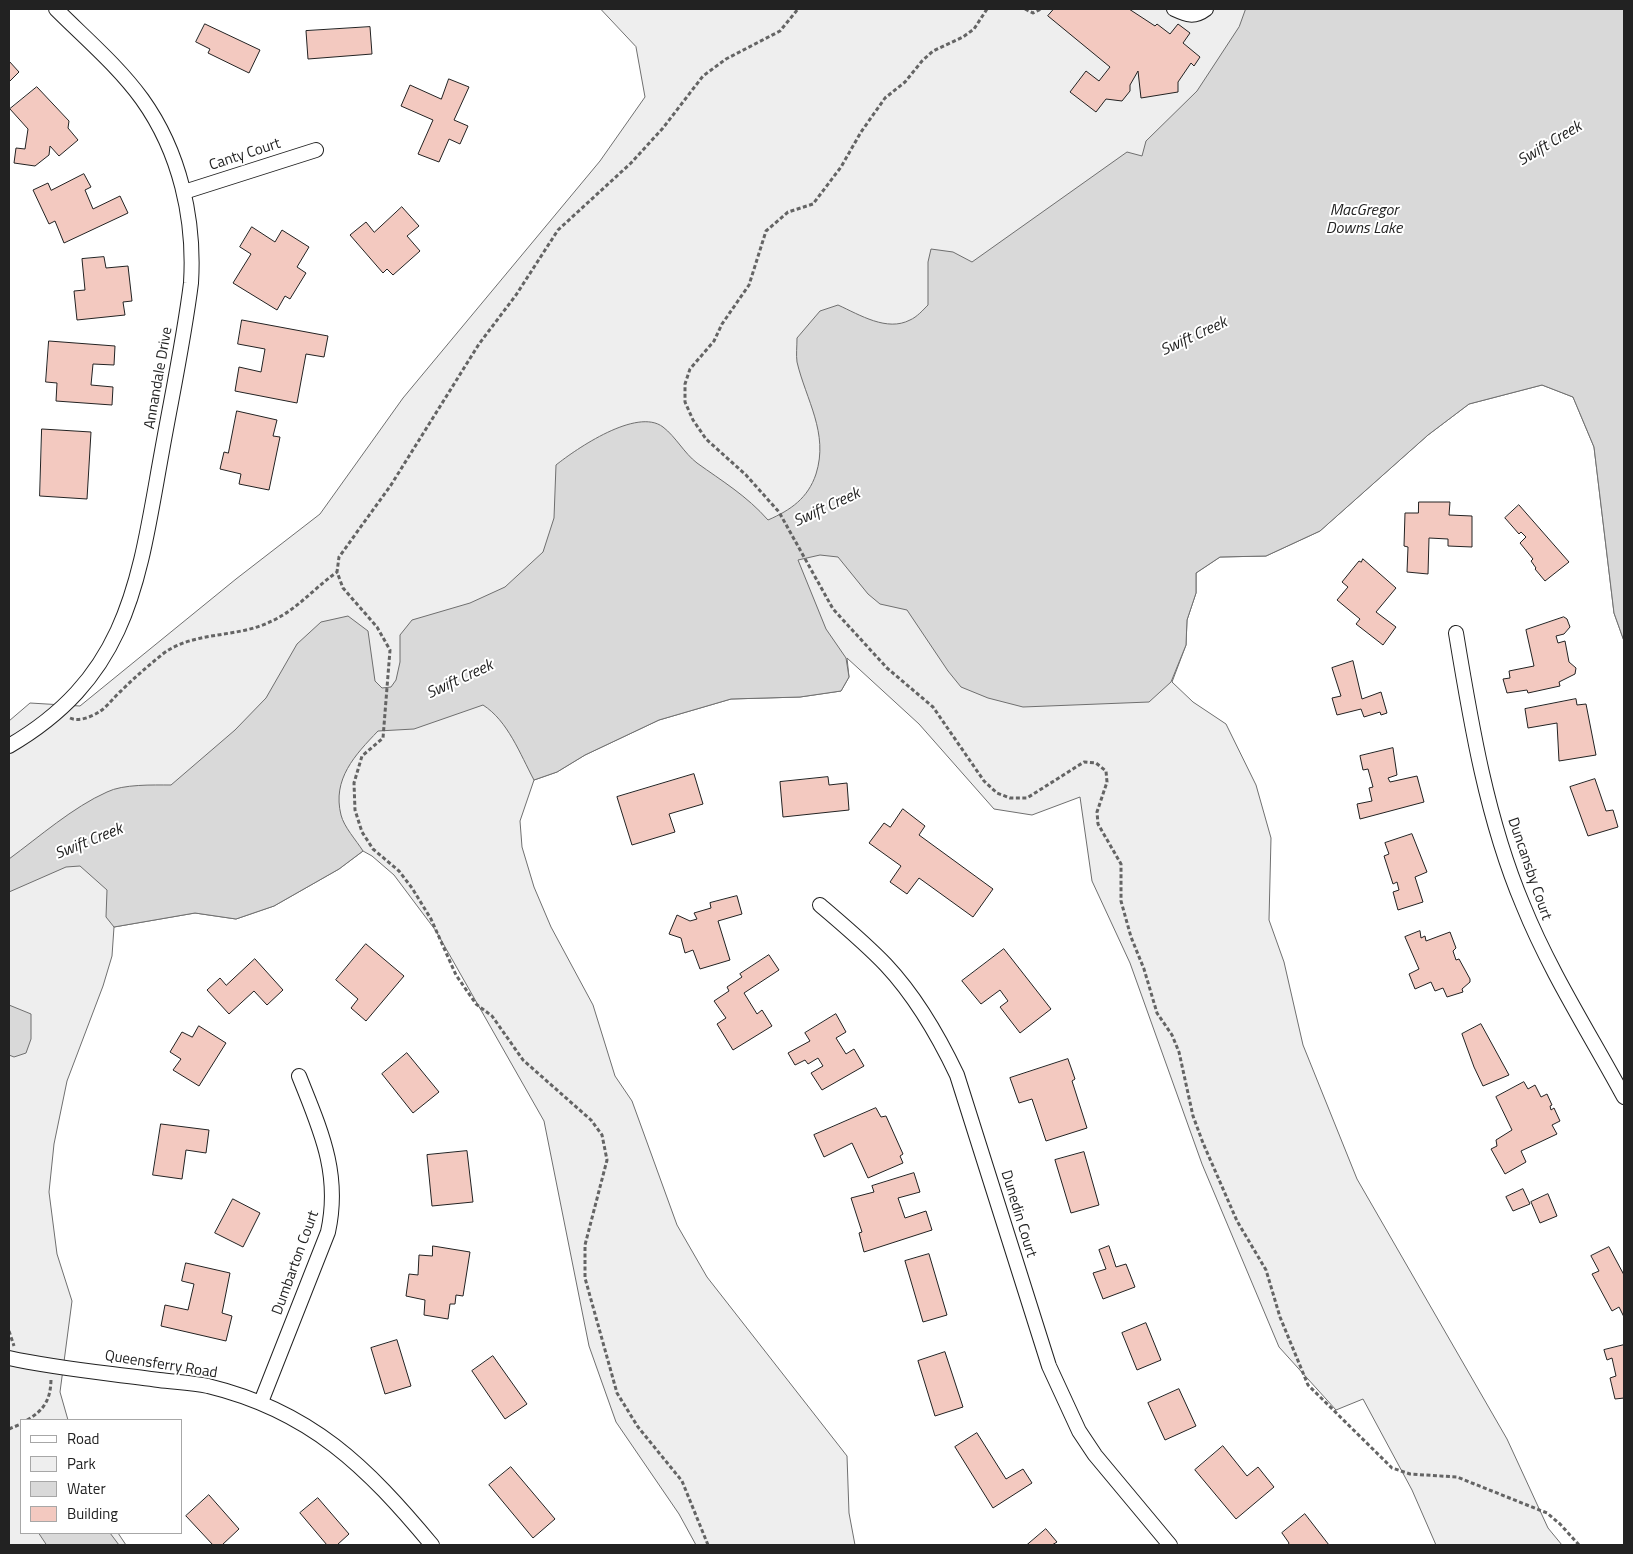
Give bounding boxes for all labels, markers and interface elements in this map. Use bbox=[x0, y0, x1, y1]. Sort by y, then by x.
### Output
water label: Swift Creek bbox=[1515, 117, 1585, 171]
street label: Canty Court bbox=[207, 135, 283, 175]
water label: MacGregor Downs Lake bbox=[1326, 201, 1402, 239]
water label: Swift Creek bbox=[1158, 313, 1230, 361]
street label: Annandale Drive bbox=[141, 326, 177, 430]
water label: Swift Creek bbox=[791, 484, 863, 532]
water label: Swift Creek bbox=[424, 656, 496, 704]
street label: Duncansby Court bbox=[1503, 815, 1555, 923]
water label: Swift Creek bbox=[52, 820, 126, 864]
street label: Dunedin Court bbox=[996, 1168, 1040, 1260]
street label: Dumbarton Court bbox=[269, 1208, 323, 1318]
street label: Queensferry Road bbox=[103, 1347, 219, 1383]
legend bbox=[20, 1419, 182, 1534]
text: Road bbox=[67, 1427, 99, 1450]
text: Park bbox=[67, 1452, 96, 1475]
text: Water bbox=[67, 1477, 106, 1500]
text: Building bbox=[67, 1502, 118, 1525]

